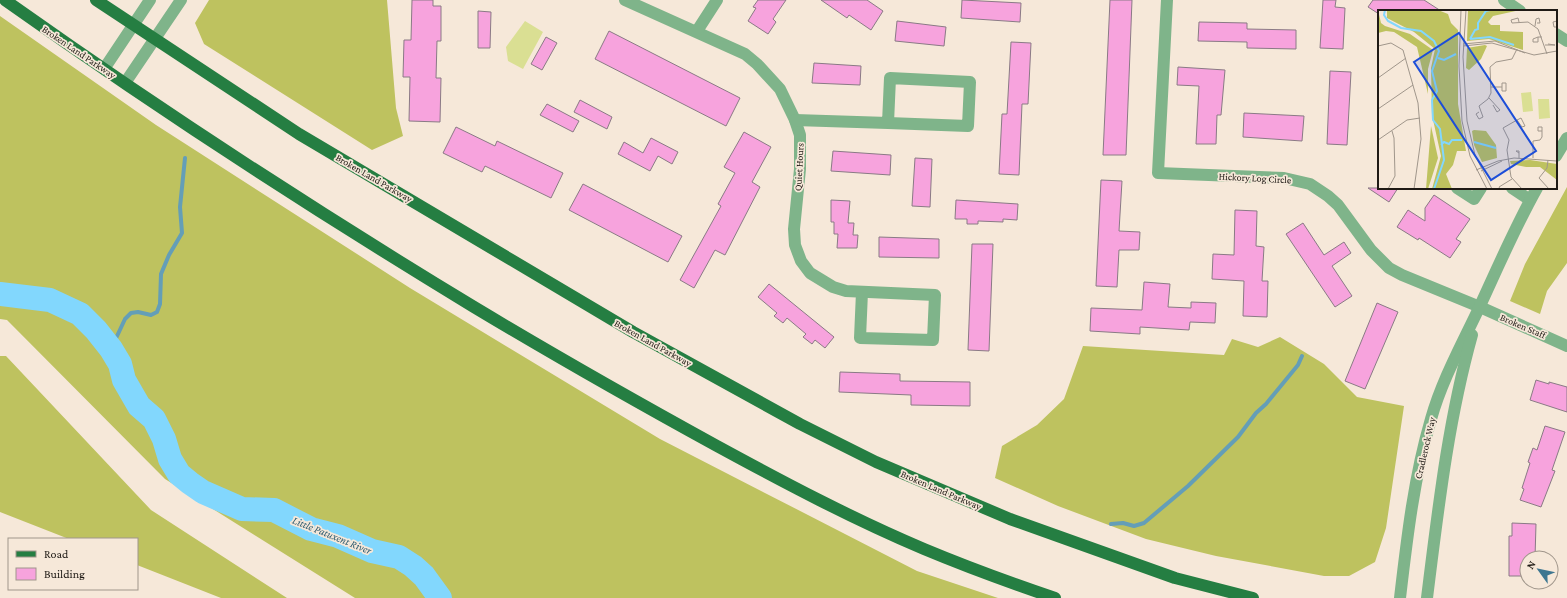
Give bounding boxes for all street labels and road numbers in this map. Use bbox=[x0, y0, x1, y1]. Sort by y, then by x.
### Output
street label: Broken Land Parkway bbox=[40, 23, 118, 81]
street label: Quiet Hours bbox=[792, 142, 806, 191]
street label: Broken Land Parkway bbox=[334, 152, 414, 205]
street label: Hickory Log Circle bbox=[1218, 171, 1292, 185]
street label: Broken Staff bbox=[1498, 311, 1548, 341]
street label: Broken Land Parkway bbox=[613, 317, 694, 369]
street label: Cradlerock Way bbox=[1413, 416, 1438, 480]
street label: Broken Land Parkway bbox=[899, 468, 983, 512]

